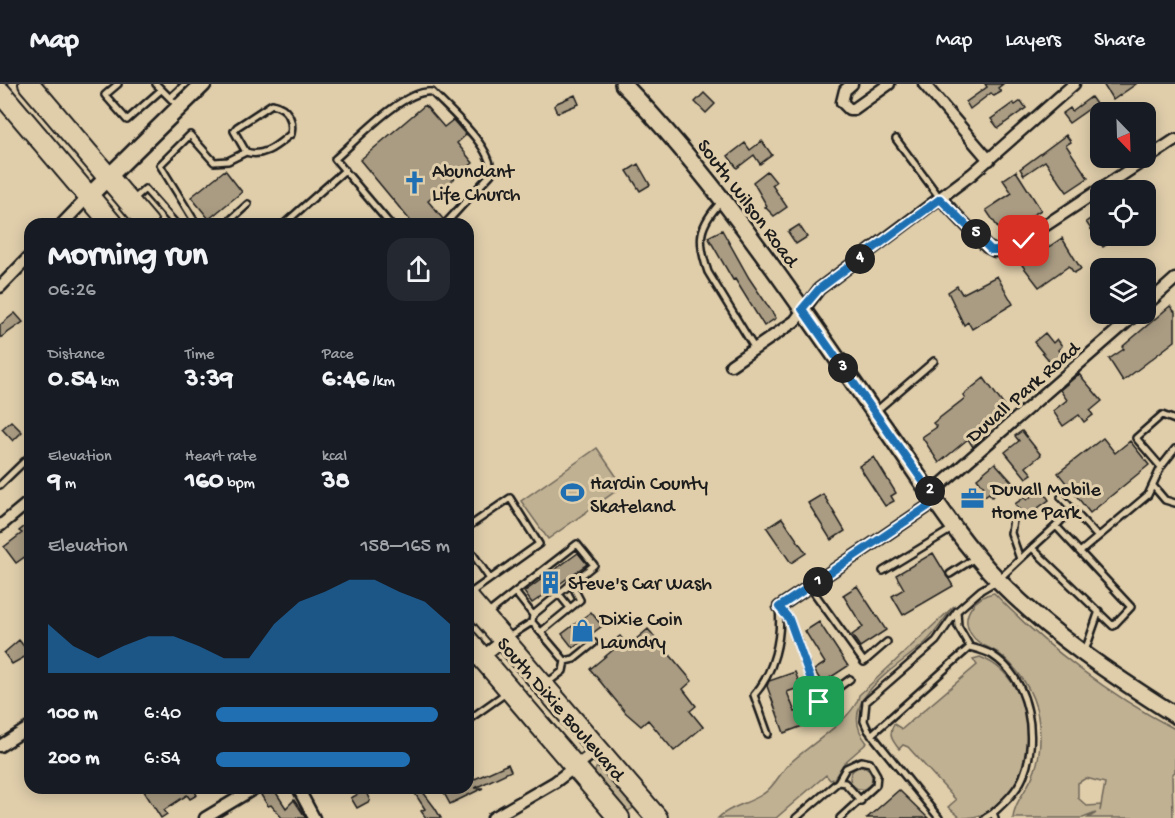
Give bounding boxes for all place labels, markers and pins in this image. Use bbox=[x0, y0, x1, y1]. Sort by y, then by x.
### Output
place label: Abundant Life Church bbox=[432, 162, 521, 208]
church icon: Abundant Life Church bbox=[401, 169, 427, 195]
pin bbox=[998, 215, 1049, 266]
pin: 5 bbox=[961, 219, 991, 249]
pin: 4 bbox=[845, 244, 875, 274]
pin: 3 bbox=[828, 353, 858, 383]
place label: Hardin County Skateland bbox=[590, 474, 708, 520]
pin: 2 bbox=[915, 476, 945, 506]
sports icon: Hardin County Skateland bbox=[559, 480, 585, 506]
place label: Duvall Mobile Home Park bbox=[989, 480, 1101, 526]
office icon: Duvall Mobile Home Park bbox=[960, 486, 986, 512]
pin: 1 bbox=[803, 567, 833, 597]
building icon: Steve's Car Wash bbox=[537, 569, 563, 595]
place label: Steve's Car Wash bbox=[568, 574, 712, 597]
place label: Dixie Coin Laundry bbox=[598, 610, 683, 656]
shop icon: Dixie Coin Laundry bbox=[569, 617, 595, 643]
pin bbox=[793, 676, 844, 727]

